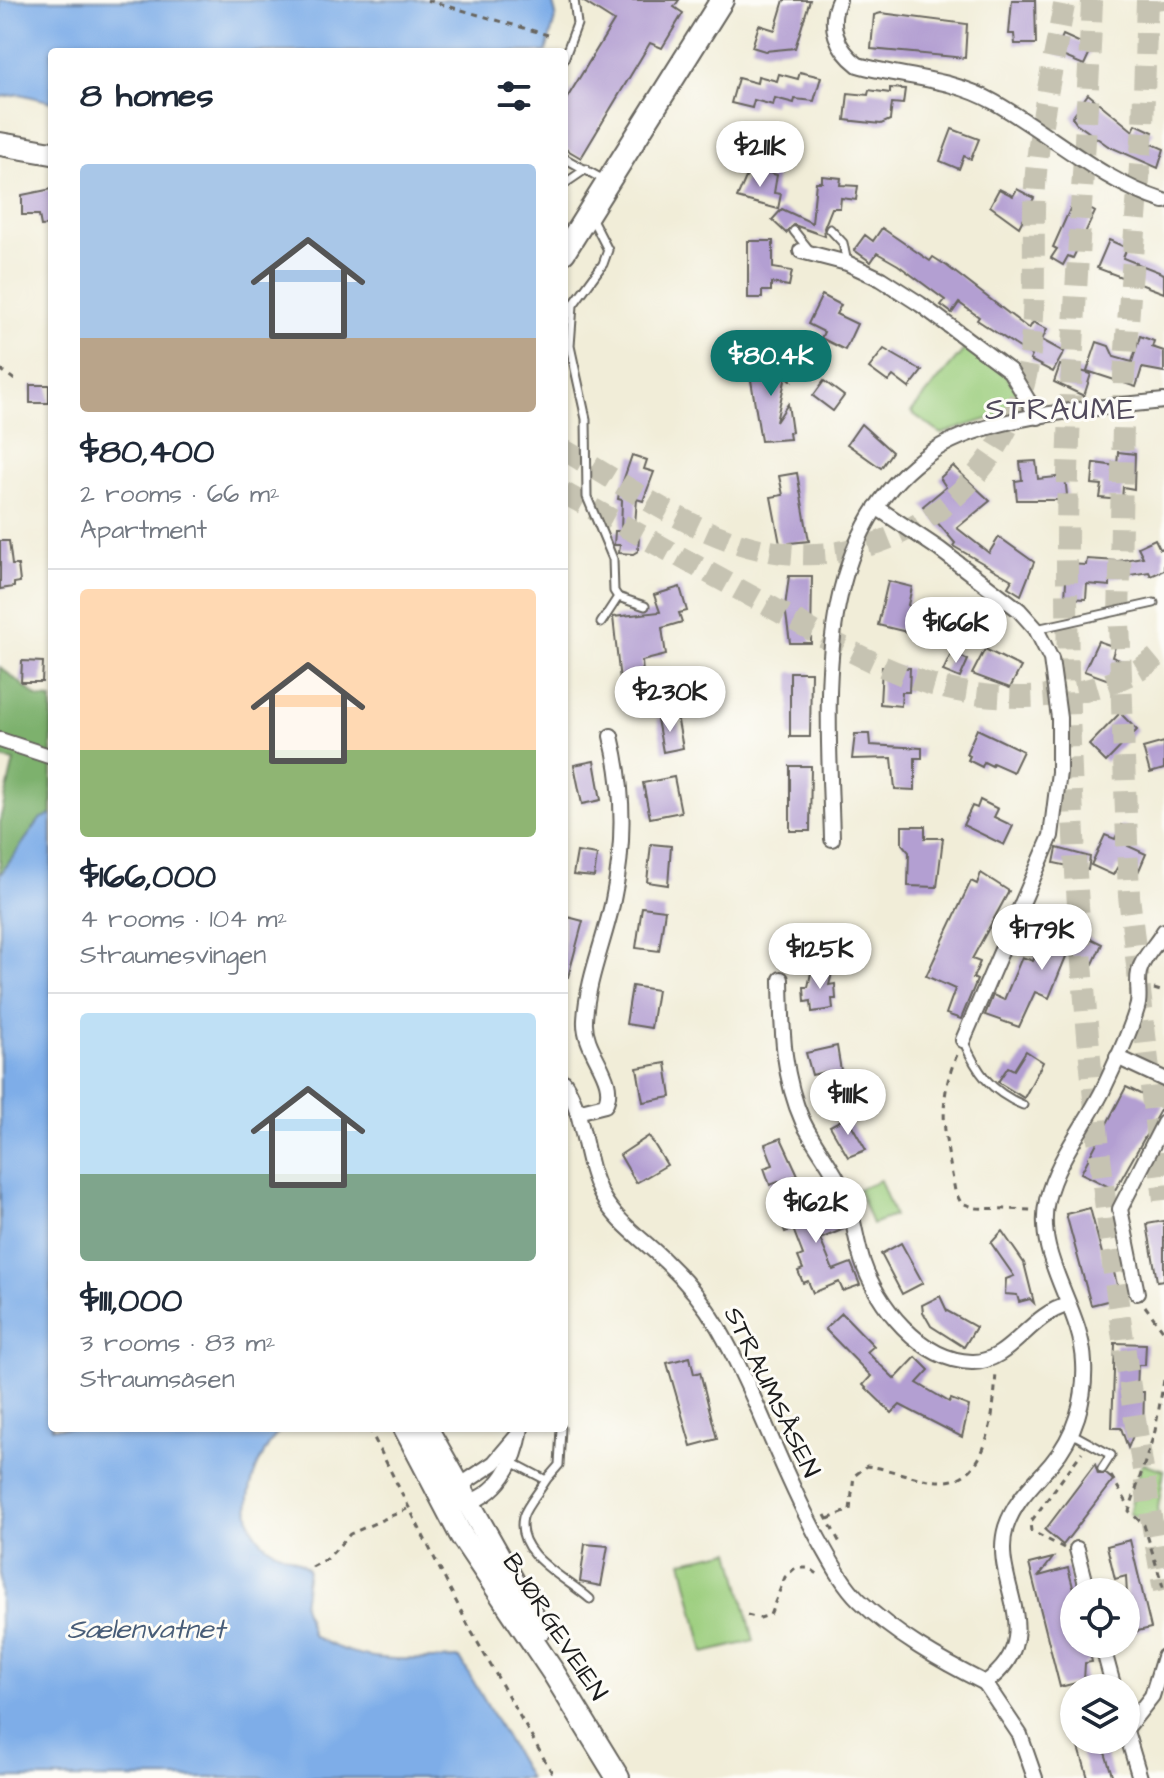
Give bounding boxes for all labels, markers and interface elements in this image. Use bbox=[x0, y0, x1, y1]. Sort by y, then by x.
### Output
text: 8 homes bbox=[80, 72, 214, 120]
icon: filters bbox=[492, 74, 536, 118]
pin: $211K bbox=[704, 121, 816, 189]
text: $211K bbox=[734, 129, 786, 165]
icon: home bbox=[236, 216, 380, 360]
pin: $80.4K bbox=[706, 330, 836, 398]
text: $80.4K bbox=[729, 338, 813, 374]
district label: STRAUME bbox=[985, 389, 1137, 431]
text: $80,400 bbox=[80, 428, 215, 476]
text: 2 rooms · 66 m² bbox=[80, 476, 280, 512]
text: Apartment bbox=[80, 512, 207, 548]
pin: $166K bbox=[900, 597, 1012, 665]
text: $166K bbox=[923, 605, 989, 641]
icon: home bbox=[236, 641, 380, 785]
pin: $230K bbox=[614, 666, 726, 734]
text: $230K bbox=[633, 674, 707, 710]
text: $166,000 bbox=[80, 853, 216, 901]
text: 4 rooms · 104 m² bbox=[80, 901, 287, 937]
pin: $179K bbox=[986, 904, 1098, 972]
text: $179K bbox=[1010, 912, 1074, 948]
pin: $125K bbox=[764, 923, 876, 991]
text: $125K bbox=[787, 931, 853, 967]
text: Straumesvingen bbox=[80, 937, 266, 973]
icon: home bbox=[236, 1065, 380, 1209]
pin: $111K bbox=[792, 1069, 904, 1137]
text: $111K bbox=[828, 1077, 868, 1113]
pin: $162K bbox=[760, 1177, 872, 1245]
text: $162K bbox=[784, 1185, 848, 1221]
text: $111,000 bbox=[80, 1277, 182, 1325]
street label: STRAUMSÅSEN bbox=[715, 1301, 829, 1483]
text: 3 rooms · 83 m² bbox=[80, 1325, 275, 1361]
text: Straumsåsen bbox=[80, 1361, 235, 1397]
street label: BJØRGEVEIEN bbox=[494, 1546, 616, 1708]
map controls bbox=[1060, 1578, 1140, 1754]
button: locate bbox=[1060, 1578, 1140, 1658]
water label: Sælenvatnet bbox=[67, 1610, 228, 1649]
button: layers bbox=[1060, 1674, 1140, 1754]

